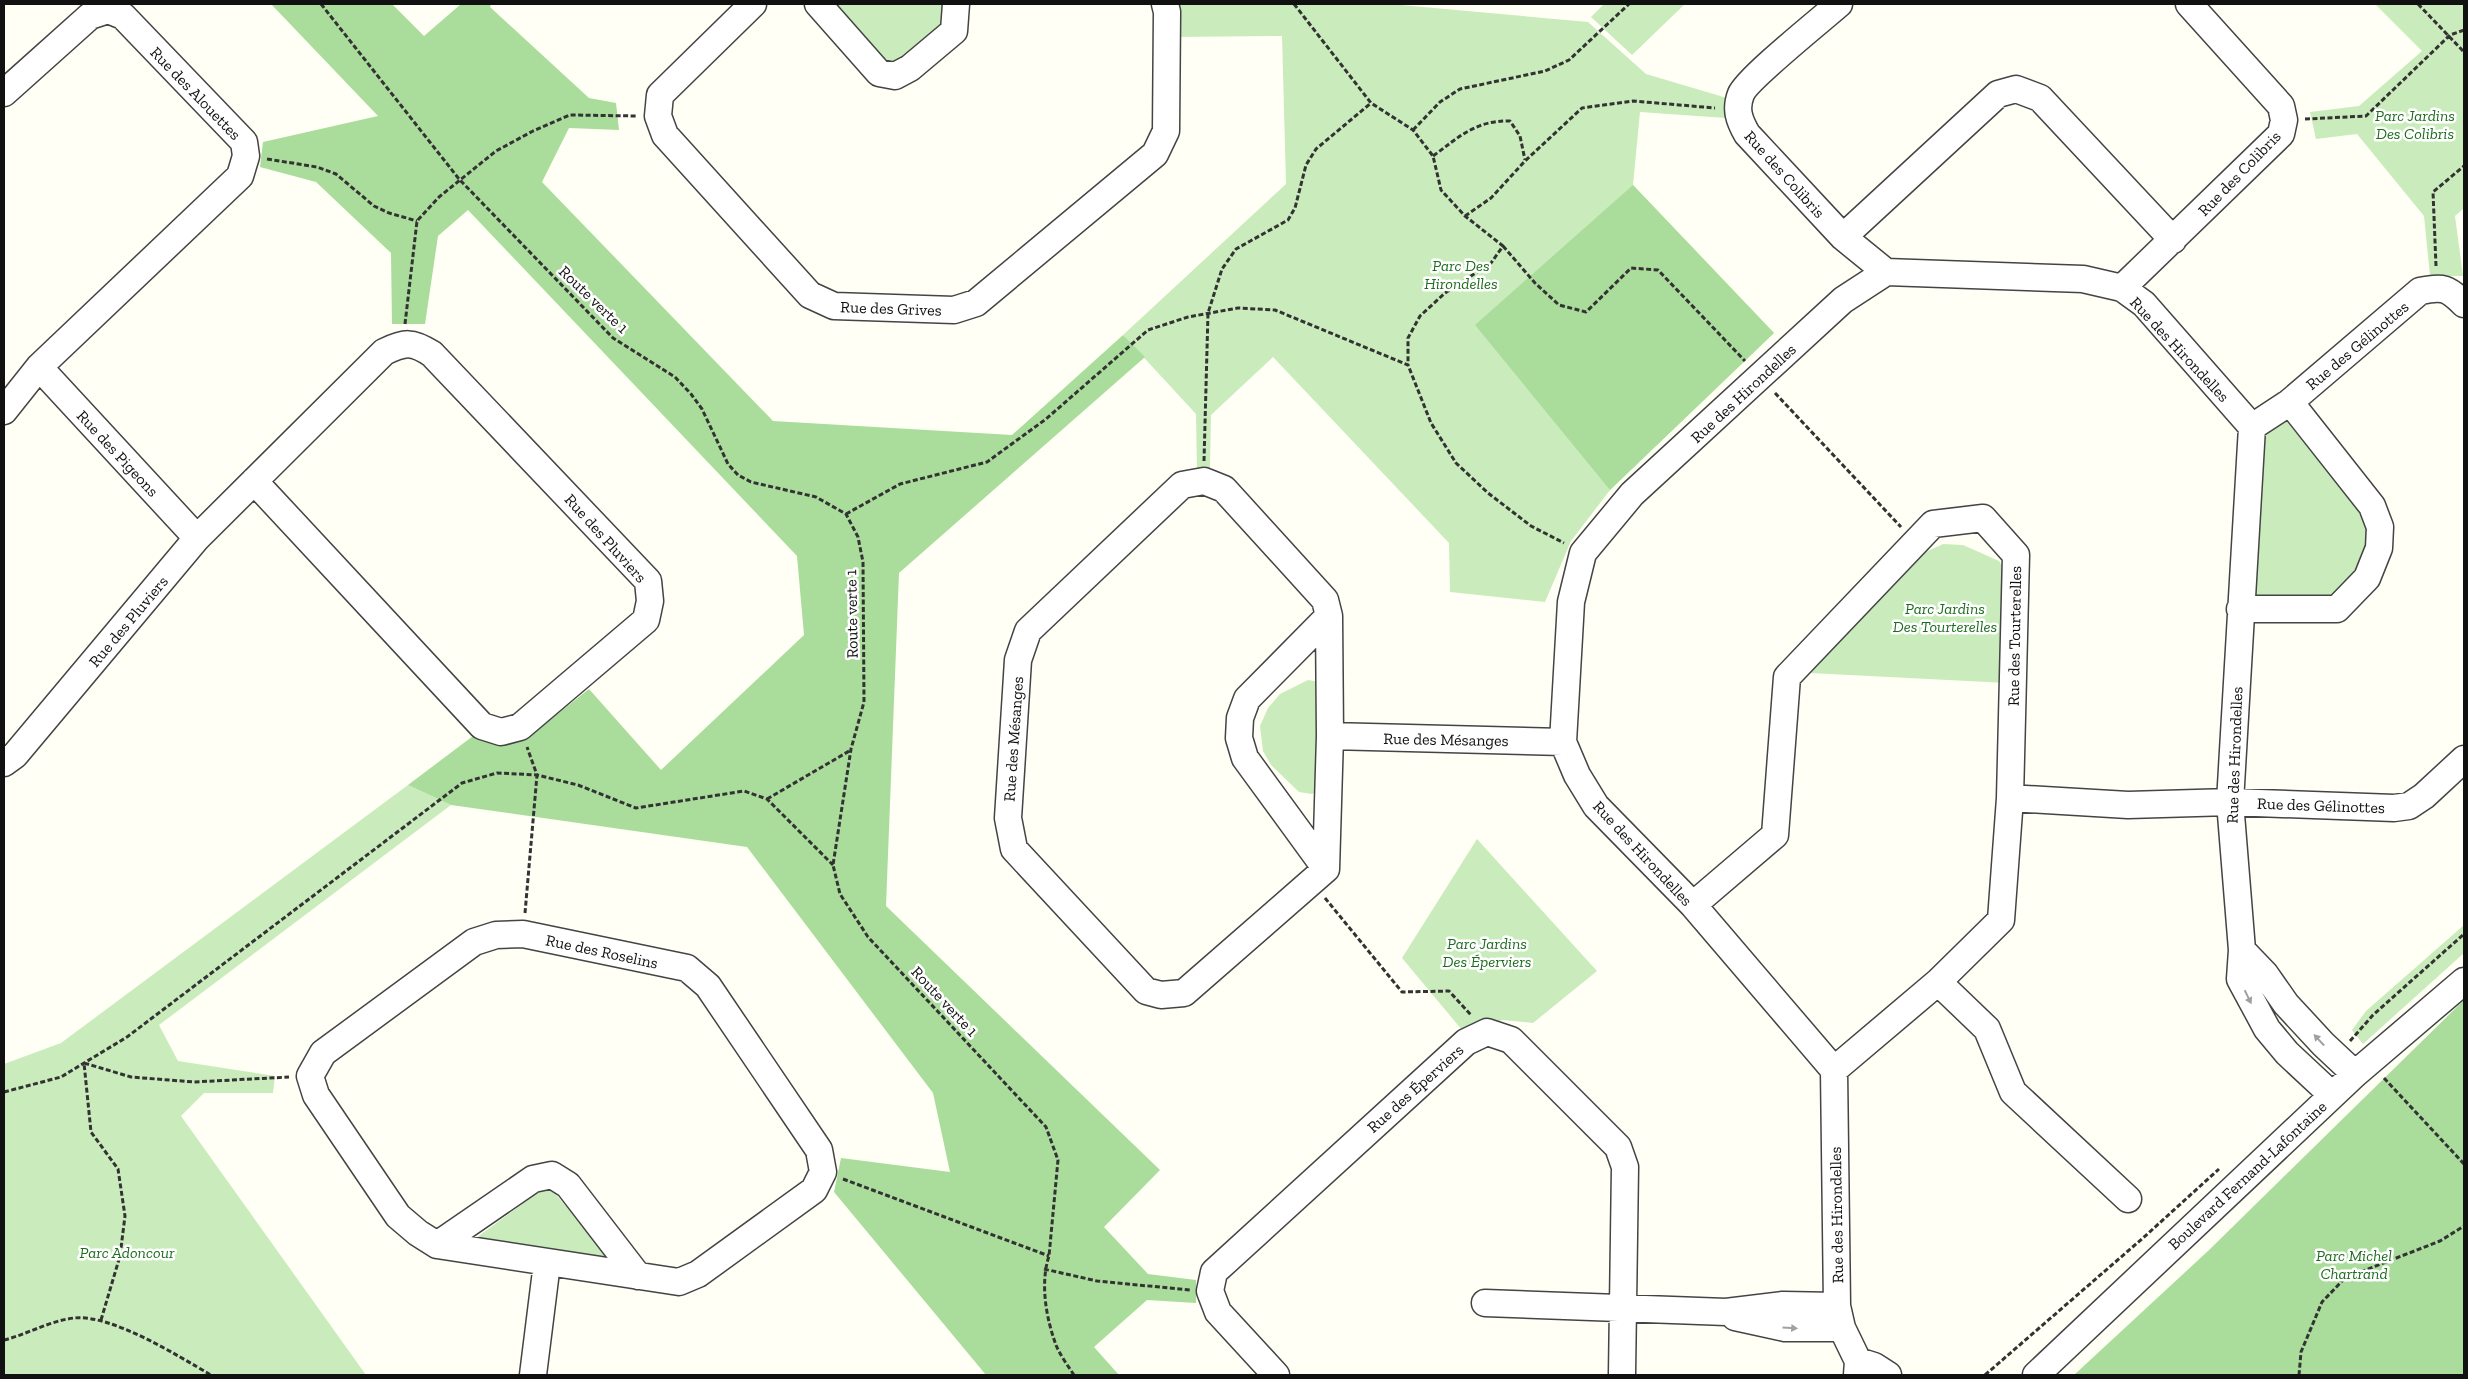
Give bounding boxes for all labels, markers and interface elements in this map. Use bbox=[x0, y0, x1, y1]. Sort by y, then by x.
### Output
street label: Rue des Alouettes bbox=[146, 43, 245, 144]
park label: Parc Jardins Des Colibris bbox=[2375, 106, 2455, 143]
street label: Rue des Colibris bbox=[1740, 127, 1829, 222]
street label: Rue des Colibris bbox=[2194, 127, 2285, 220]
park label: Parc Des Hirondelles bbox=[1424, 256, 1498, 293]
street label: Route verte 1 bbox=[555, 262, 632, 337]
street label: Rue des Hirondelles bbox=[2126, 293, 2233, 406]
street label: Rue des Grives bbox=[840, 297, 942, 320]
street label: Rue des Gélinottes bbox=[2302, 297, 2412, 394]
street label: Rue des Hirondelles bbox=[1687, 340, 1800, 447]
street label: Rue des Pigeons bbox=[73, 406, 163, 501]
street label: Rue des Pluviers bbox=[561, 490, 651, 587]
street label: Rue des Tourterelles bbox=[2004, 566, 2025, 706]
street label: Route verte 1 bbox=[841, 569, 862, 659]
street label: Rue des Pluviers bbox=[85, 572, 172, 671]
park label: Parc Jardins Des Tourterelles bbox=[1893, 599, 1997, 636]
street label: Rue des Mésanges bbox=[1000, 676, 1027, 802]
street label: Rue des Hirondelles bbox=[2223, 686, 2246, 824]
street label: Rue des Mésanges bbox=[1383, 729, 1509, 750]
street label: Rue des Gélinottes bbox=[2257, 794, 2385, 817]
street label: Rue des Hirondelles bbox=[1589, 797, 1696, 910]
street label: Rue des Roselins bbox=[544, 930, 660, 973]
park label: Parc Jardins Des Éperviers bbox=[1443, 934, 1531, 971]
street label: Route verte 1 bbox=[907, 962, 982, 1040]
one-way arrow bbox=[2244, 989, 2252, 1004]
one-way arrow bbox=[2313, 1035, 2325, 1047]
street label: Rue des Éperviers bbox=[1363, 1040, 1467, 1137]
street label: Boulevard Fernand-Lafontaine bbox=[2164, 1097, 2330, 1254]
street label: Rue des Hirondelles bbox=[1826, 1146, 1847, 1284]
park label: Parc Adoncour bbox=[80, 1243, 175, 1262]
park label: Parc Michel Chartrand bbox=[2316, 1246, 2392, 1283]
one-way arrow bbox=[1782, 1324, 1798, 1332]

